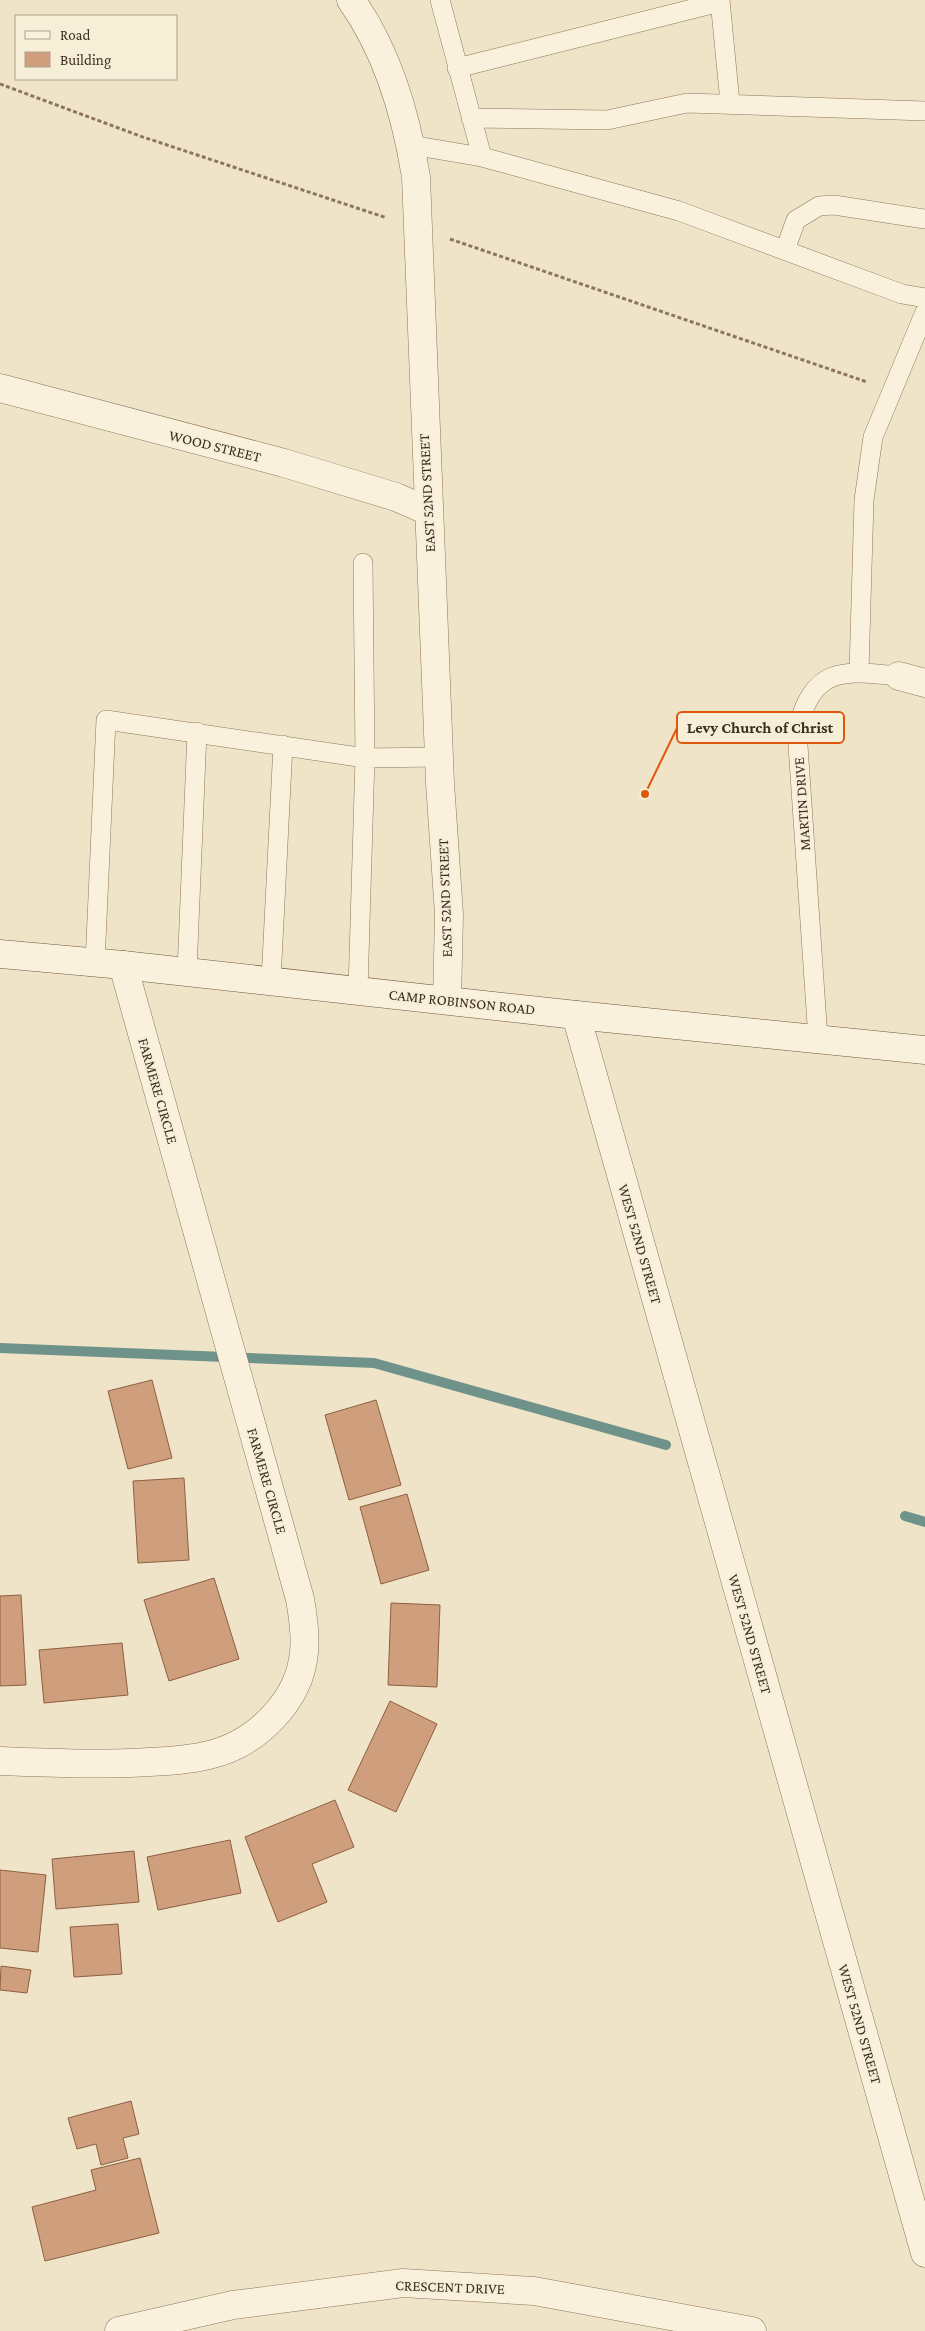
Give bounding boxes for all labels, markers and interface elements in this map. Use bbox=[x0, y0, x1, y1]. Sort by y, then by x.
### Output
legend bbox=[15, 15, 178, 80]
text: Road bbox=[60, 27, 91, 43]
text: Building bbox=[60, 52, 111, 69]
street label: WOOD STREET bbox=[167, 427, 263, 465]
street label: EAST 52ND STREET bbox=[416, 433, 438, 553]
callout: Levy Church of Christ bbox=[677, 712, 844, 743]
text: Levy Church of Christ bbox=[687, 719, 834, 736]
street label: MARTIN DRIVE bbox=[791, 757, 813, 851]
street label: EAST 52ND STREET bbox=[435, 838, 455, 958]
street label: CAMP ROBINSON ROAD bbox=[388, 986, 536, 1018]
street label: FARMERE CIRCLE bbox=[135, 1036, 181, 1146]
street label: WEST 52ND STREET bbox=[615, 1182, 665, 1306]
street label: FARMERE CIRCLE bbox=[244, 1426, 290, 1536]
street label: WEST 52ND STREET bbox=[725, 1572, 775, 1696]
street label: WEST 52ND STREET bbox=[835, 1962, 885, 2086]
street label: CRESCENT DRIVE bbox=[395, 2277, 505, 2297]

